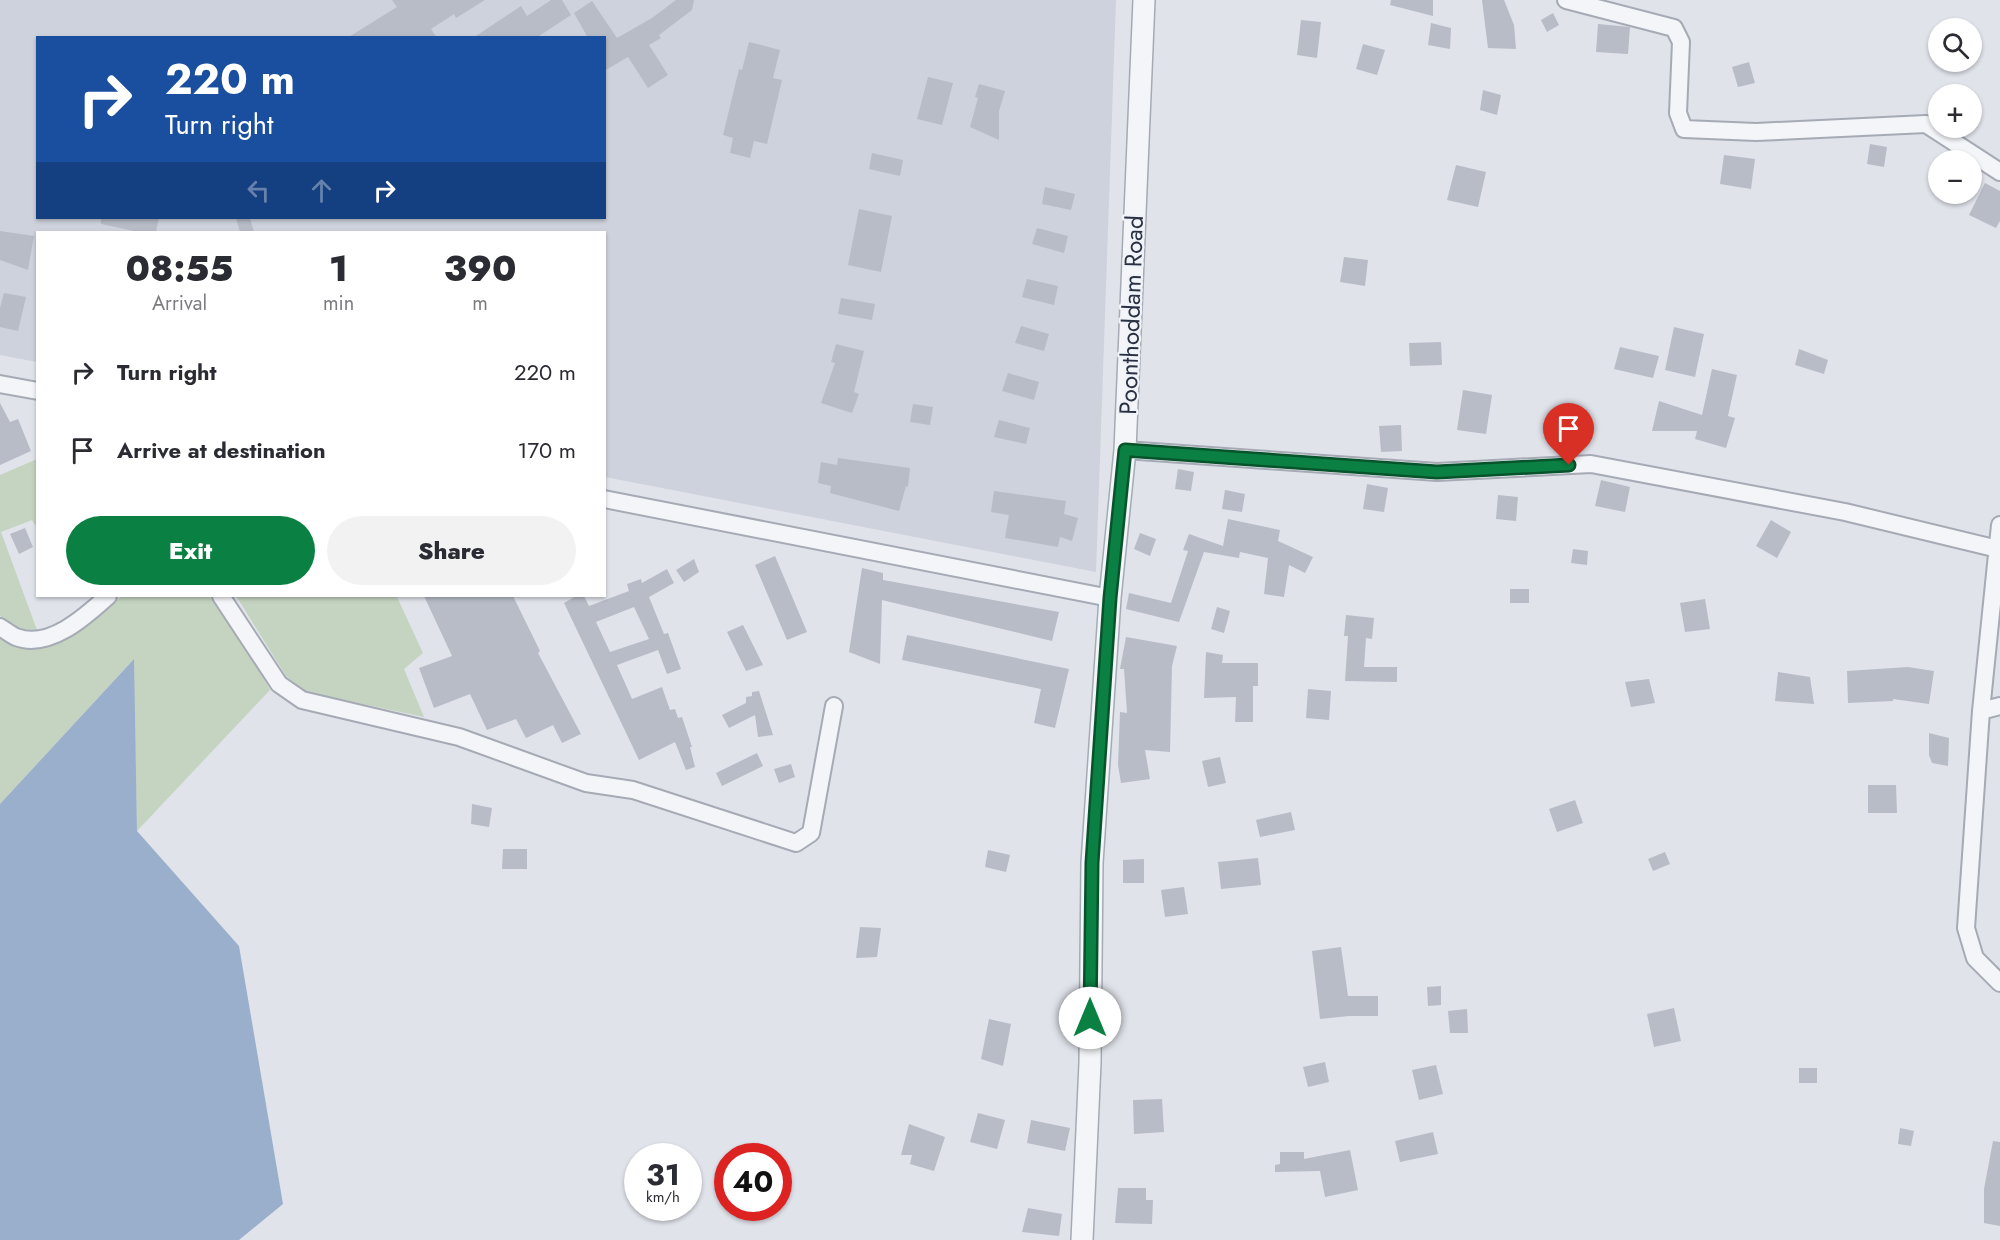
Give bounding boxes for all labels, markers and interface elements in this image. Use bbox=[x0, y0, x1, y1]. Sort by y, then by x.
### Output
map controls bbox=[1928, 18, 1982, 204]
button: search bbox=[1928, 18, 1982, 72]
text: 220 m bbox=[165, 49, 295, 110]
icon: right bbox=[66, 60, 144, 138]
button: + bbox=[1928, 84, 1982, 138]
text: Turn right bbox=[165, 105, 273, 144]
button: − bbox=[1928, 150, 1982, 204]
icon: left bbox=[242, 174, 275, 207]
icon: ahead bbox=[305, 174, 338, 207]
icon: right bbox=[368, 174, 401, 207]
street label: Poonthoddam Road bbox=[1110, 215, 1152, 415]
text: 08:55 bbox=[125, 242, 233, 294]
text: 1 bbox=[329, 242, 348, 294]
text: 390 bbox=[444, 242, 517, 294]
text: Arrival bbox=[152, 289, 207, 318]
text: min bbox=[323, 289, 354, 318]
text: m bbox=[472, 289, 488, 318]
icon: right bbox=[66, 356, 99, 389]
text: Turn right bbox=[117, 356, 217, 388]
text: 220 m bbox=[514, 356, 576, 388]
pin bbox=[1543, 403, 1594, 465]
icon: arrive bbox=[1552, 412, 1585, 445]
icon: arrive bbox=[66, 434, 99, 467]
text: Arrive at destination bbox=[117, 434, 326, 466]
text: 170 m bbox=[518, 434, 576, 466]
button: Exit bbox=[66, 516, 315, 585]
button: Share bbox=[327, 516, 576, 585]
position arrow bbox=[1058, 986, 1122, 1050]
speed limit sign: 40 bbox=[714, 1143, 792, 1221]
text: 31 bbox=[646, 1153, 680, 1196]
text: km/h bbox=[646, 1186, 680, 1208]

